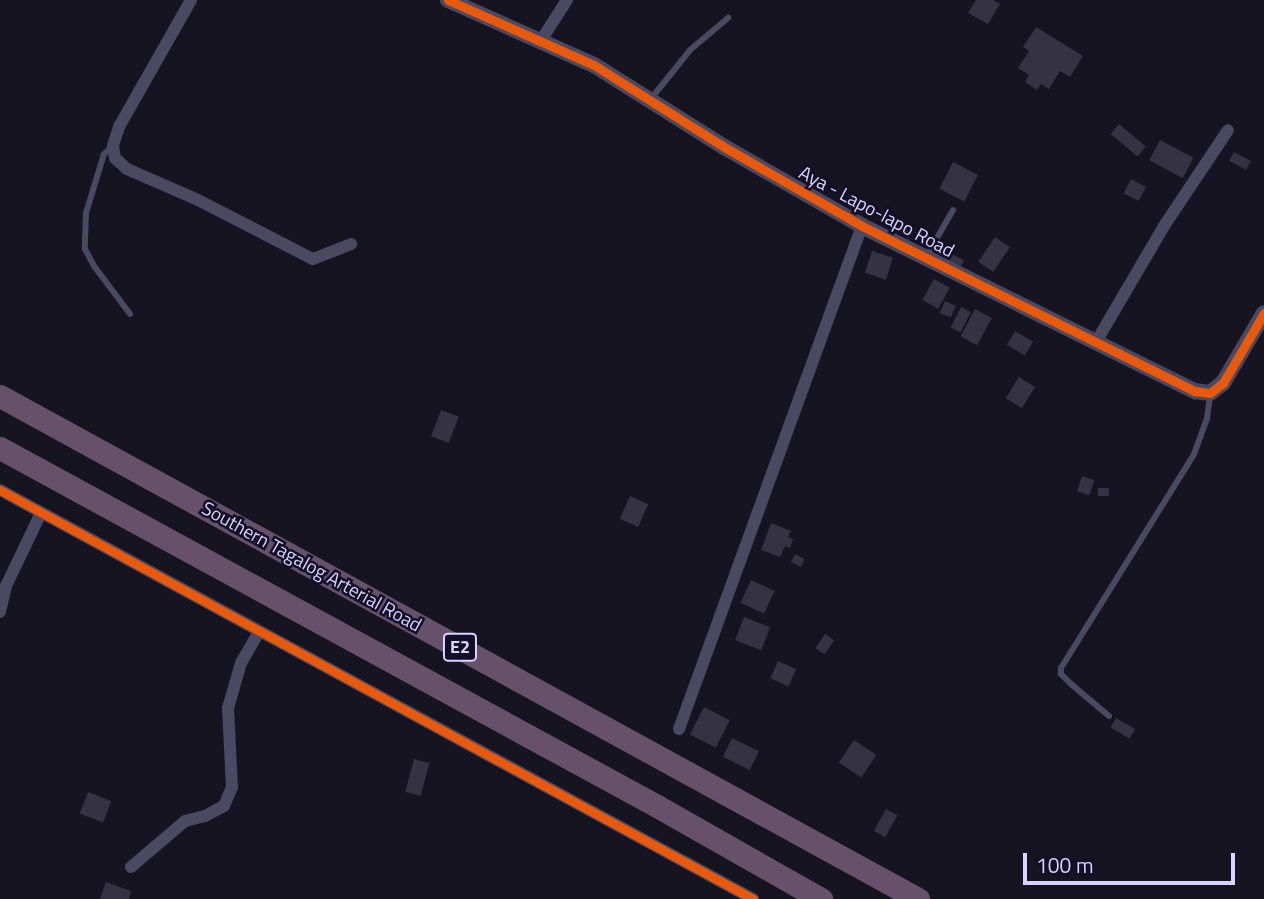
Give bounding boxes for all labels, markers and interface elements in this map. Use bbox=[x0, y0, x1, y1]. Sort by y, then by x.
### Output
street label: Aya - Lapo-lapo Road bbox=[796, 160, 958, 262]
street label: Southern Tagalog Arterial Road bbox=[198, 496, 426, 636]
road number: E2 bbox=[442, 632, 477, 662]
scale bar bbox=[1026, 839, 1238, 883]
text: 100 m bbox=[1036, 849, 1093, 881]

